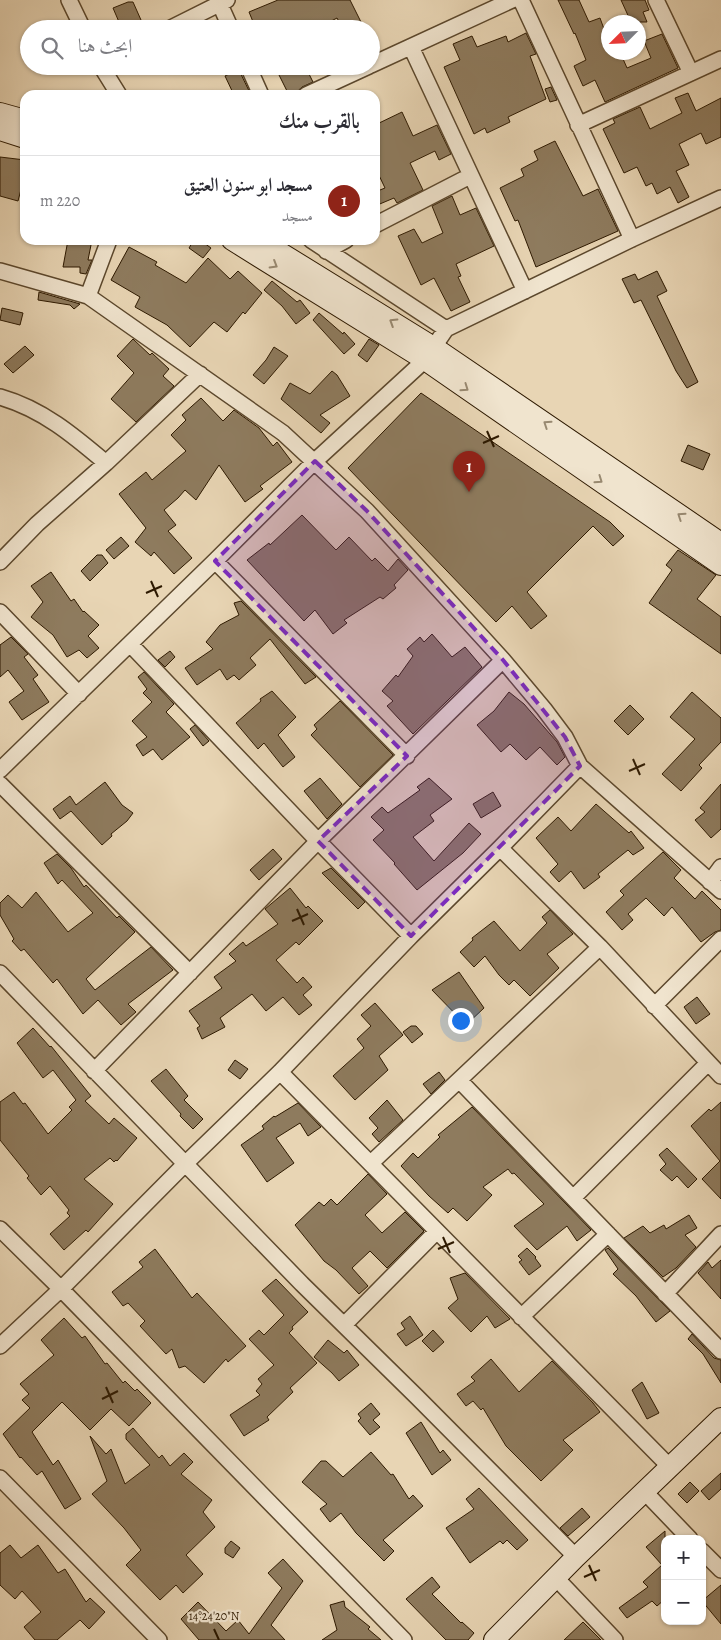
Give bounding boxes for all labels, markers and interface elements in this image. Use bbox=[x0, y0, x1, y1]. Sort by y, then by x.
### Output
north arrow bbox=[601, 15, 646, 60]
search box bbox=[20, 20, 380, 75]
text: ابحث هنا bbox=[78, 33, 132, 59]
icon: search bbox=[38, 34, 66, 62]
text: بالقرب منك bbox=[279, 107, 360, 135]
text: مسجد ابو سنون العتيق bbox=[183, 172, 313, 198]
text: 220 m bbox=[40, 190, 80, 212]
text: 1 bbox=[341, 190, 347, 212]
text: مسجد bbox=[282, 205, 313, 227]
one-way arrow bbox=[269, 259, 278, 269]
one-way arrow bbox=[390, 319, 399, 329]
one-way arrow bbox=[459, 382, 469, 391]
one-way arrow bbox=[543, 421, 552, 430]
pin: 1 bbox=[453, 451, 485, 492]
one-way arrow bbox=[593, 474, 603, 483]
one-way arrow bbox=[677, 513, 687, 522]
your location bbox=[448, 1008, 474, 1034]
map controls bbox=[661, 1535, 706, 1625]
button: + bbox=[661, 1535, 706, 1580]
button: − bbox=[661, 1580, 706, 1625]
text: 14°24'20"N bbox=[189, 1608, 240, 1624]

